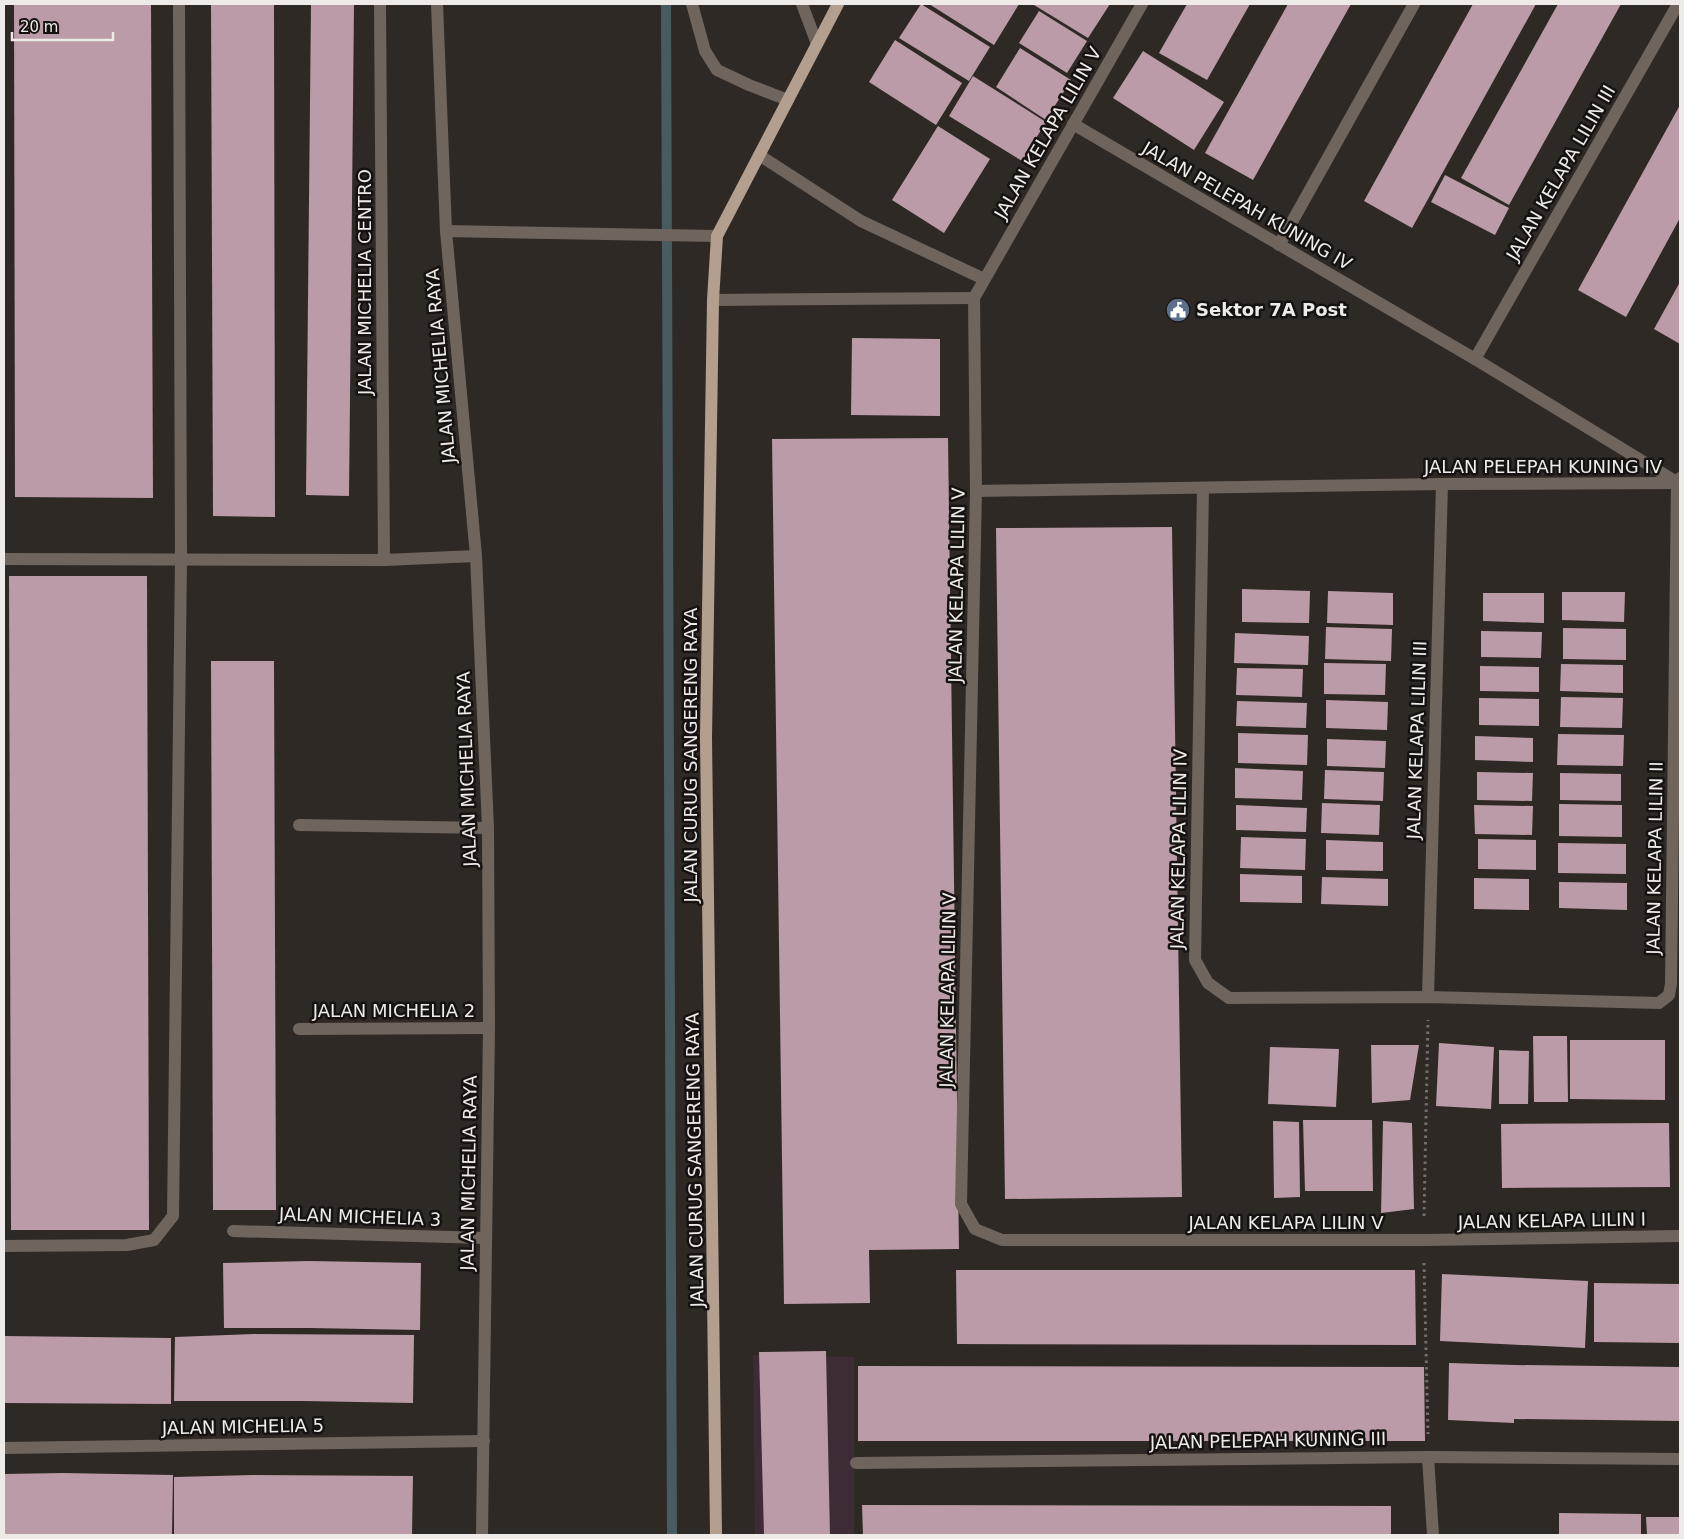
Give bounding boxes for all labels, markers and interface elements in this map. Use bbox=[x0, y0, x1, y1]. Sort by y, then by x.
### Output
scale bar bbox=[12, 10, 114, 42]
text: 20 m bbox=[20, 18, 58, 36]
street label: JALAN KELAPA LILIN V bbox=[989, 42, 1106, 223]
street label: JALAN KELAPA LILIN III bbox=[1501, 81, 1619, 265]
street label: JALAN PELEPAH KUNING IV bbox=[1138, 136, 1356, 275]
street label: JALAN MICHELIA CENTRO bbox=[354, 169, 375, 396]
street label: JALAN MICHELIA RAYA bbox=[421, 267, 460, 465]
public building icon: Sektor 7A Post bbox=[1165, 297, 1191, 323]
place label: Sektor 7A Post bbox=[1196, 299, 1347, 320]
street label: JALAN PELEPAH KUNING IV bbox=[1423, 456, 1663, 477]
street label: JALAN KELAPA LILIN V bbox=[944, 487, 969, 684]
street label: JALAN CURUG SANGERENG RAYA bbox=[680, 607, 701, 903]
street label: JALAN KELAPA LILIN III bbox=[1403, 640, 1430, 841]
street label: JALAN MICHELIA RAYA bbox=[453, 670, 480, 868]
street label: JALAN KELAPA LILIN IV bbox=[1166, 748, 1191, 950]
street label: JALAN KELAPA LILIN II bbox=[1642, 761, 1667, 956]
street label: JALAN KELAPA LILIN V bbox=[935, 892, 960, 1089]
street label: JALAN MICHELIA 2 bbox=[312, 1000, 475, 1021]
street label: JALAN CURUG SANGERENG RAYA bbox=[681, 1012, 708, 1309]
street label: JALAN MICHELIA RAYA bbox=[456, 1074, 481, 1272]
street label: JALAN MICHELIA 3 bbox=[278, 1203, 442, 1230]
street label: JALAN KELAPA LILIN I bbox=[1457, 1208, 1646, 1233]
street label: JALAN KELAPA LILIN V bbox=[1187, 1212, 1384, 1233]
street label: JALAN MICHELIA 5 bbox=[161, 1415, 324, 1438]
street label: JALAN PELEPAH KUNING III bbox=[1149, 1428, 1386, 1453]

